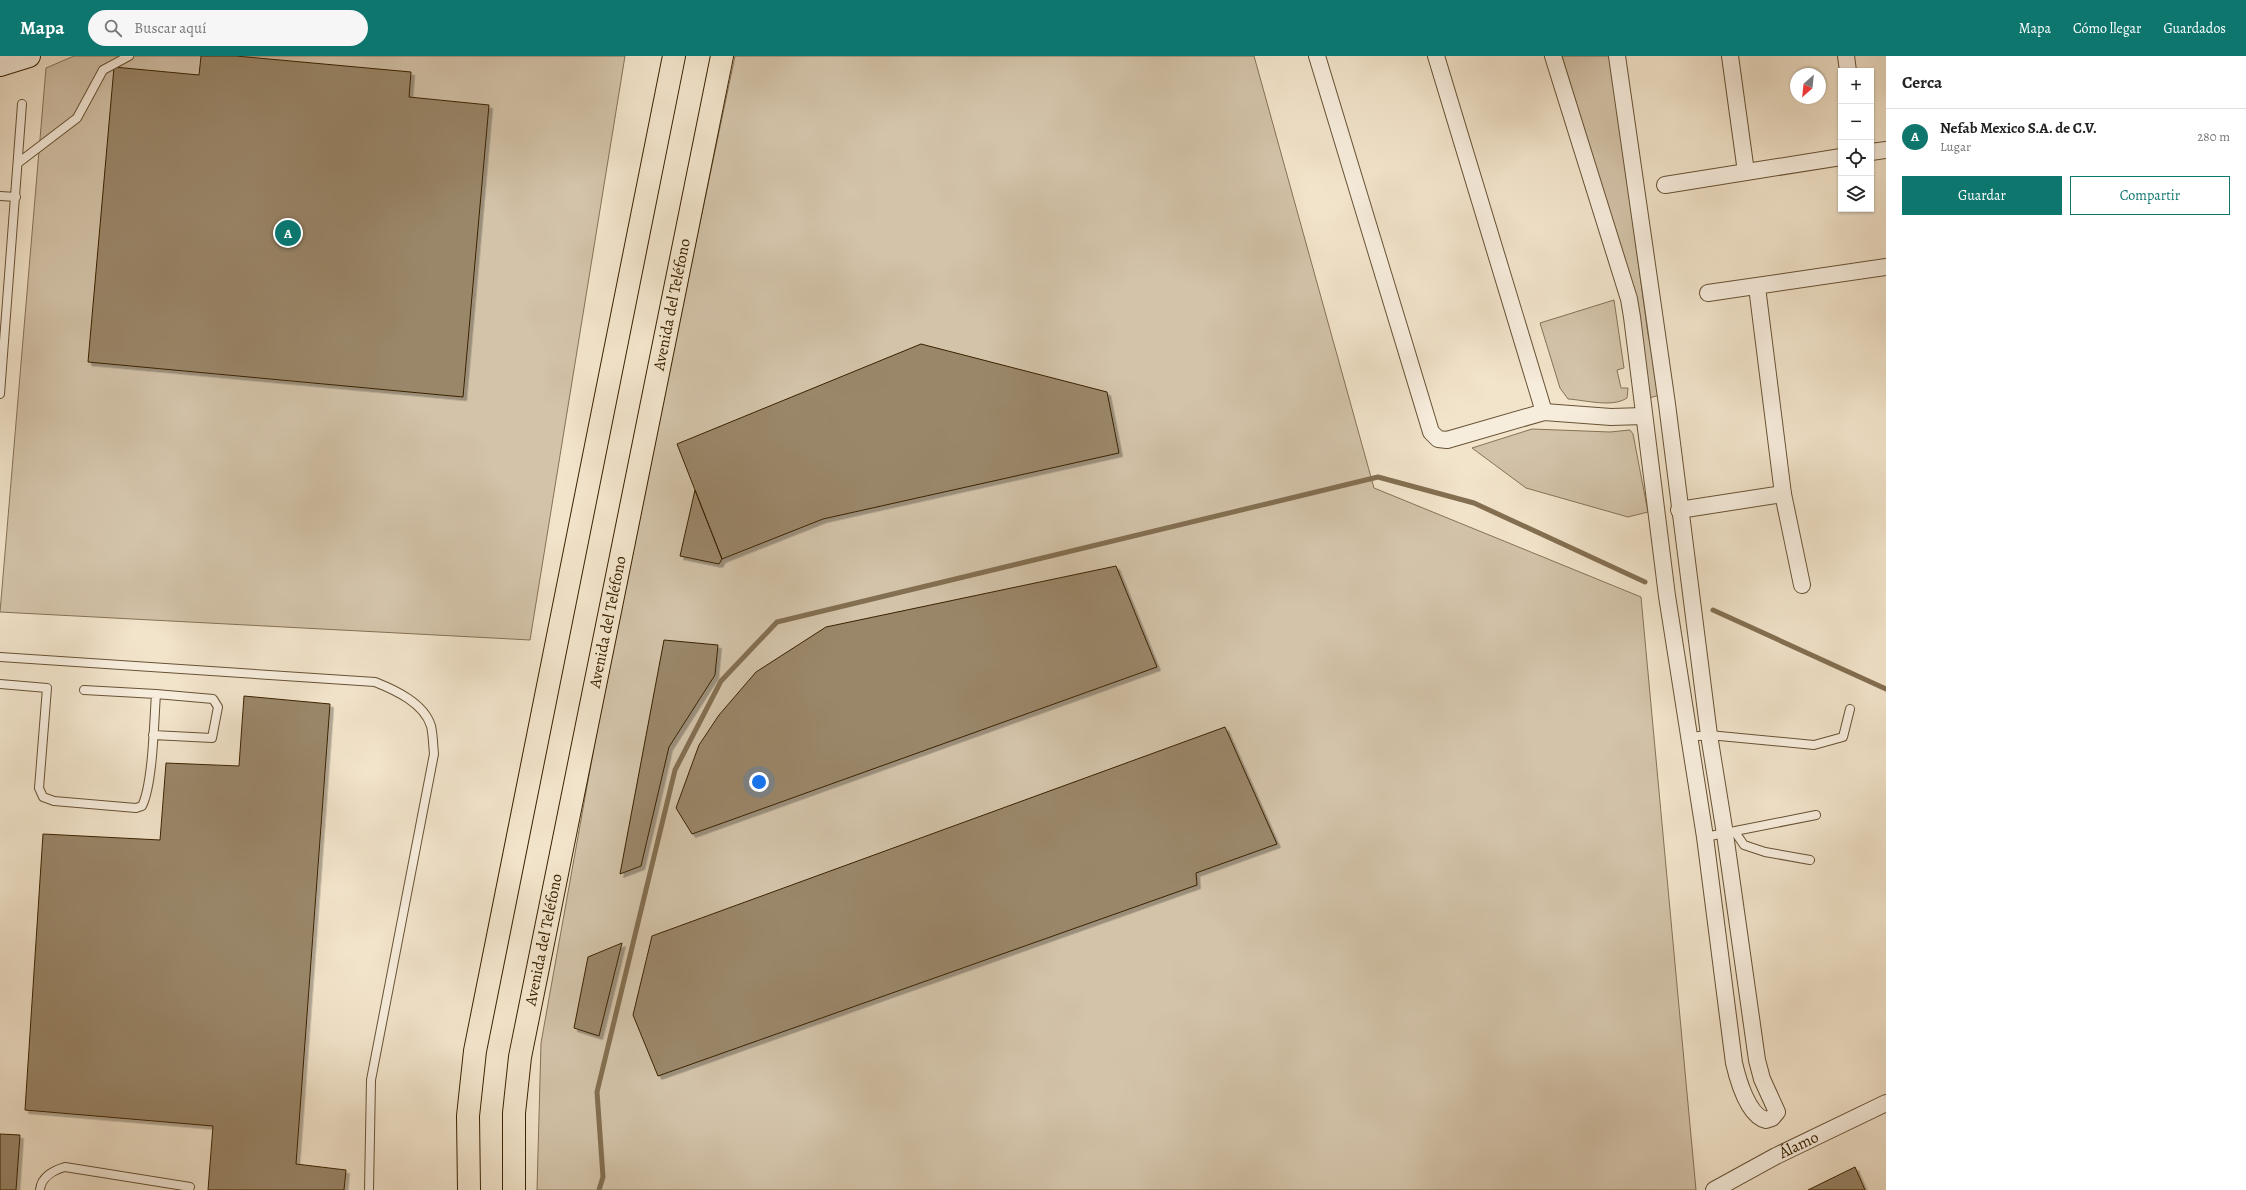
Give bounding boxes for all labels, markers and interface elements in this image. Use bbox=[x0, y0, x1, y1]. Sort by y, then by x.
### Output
search box bbox=[88, 10, 368, 46]
text: Mapa bbox=[20, 15, 64, 41]
icon: search bbox=[102, 17, 124, 39]
text: Buscar aquí bbox=[134, 18, 206, 38]
text: Mapa bbox=[2019, 19, 2051, 38]
text: Cómo llegar bbox=[2073, 19, 2141, 38]
text: Guardados bbox=[2163, 19, 2226, 38]
north arrow bbox=[1790, 68, 1826, 104]
map controls bbox=[1838, 68, 1874, 212]
button: + bbox=[1838, 68, 1874, 104]
text: Cerca bbox=[1902, 71, 1942, 94]
button: − bbox=[1838, 104, 1874, 140]
text: Nefab Mexico S.A. de C.V. bbox=[1940, 118, 2097, 138]
text: A bbox=[1911, 128, 1919, 145]
text: 280 m bbox=[2197, 128, 2230, 145]
text: Lugar bbox=[1940, 138, 1971, 155]
button: locate bbox=[1838, 140, 1874, 176]
button: layers bbox=[1838, 176, 1874, 212]
button: Guardar bbox=[1902, 176, 2062, 215]
button: Compartir bbox=[2070, 176, 2230, 215]
pin: A bbox=[275, 218, 301, 248]
street label: Avenida del Teléfono bbox=[648, 237, 696, 373]
street label: Avenida del Teléfono bbox=[584, 554, 632, 691]
your location bbox=[749, 772, 769, 792]
street label: Avenida del Teléfono bbox=[519, 872, 568, 1009]
street label: Álamo bbox=[1774, 1126, 1822, 1164]

